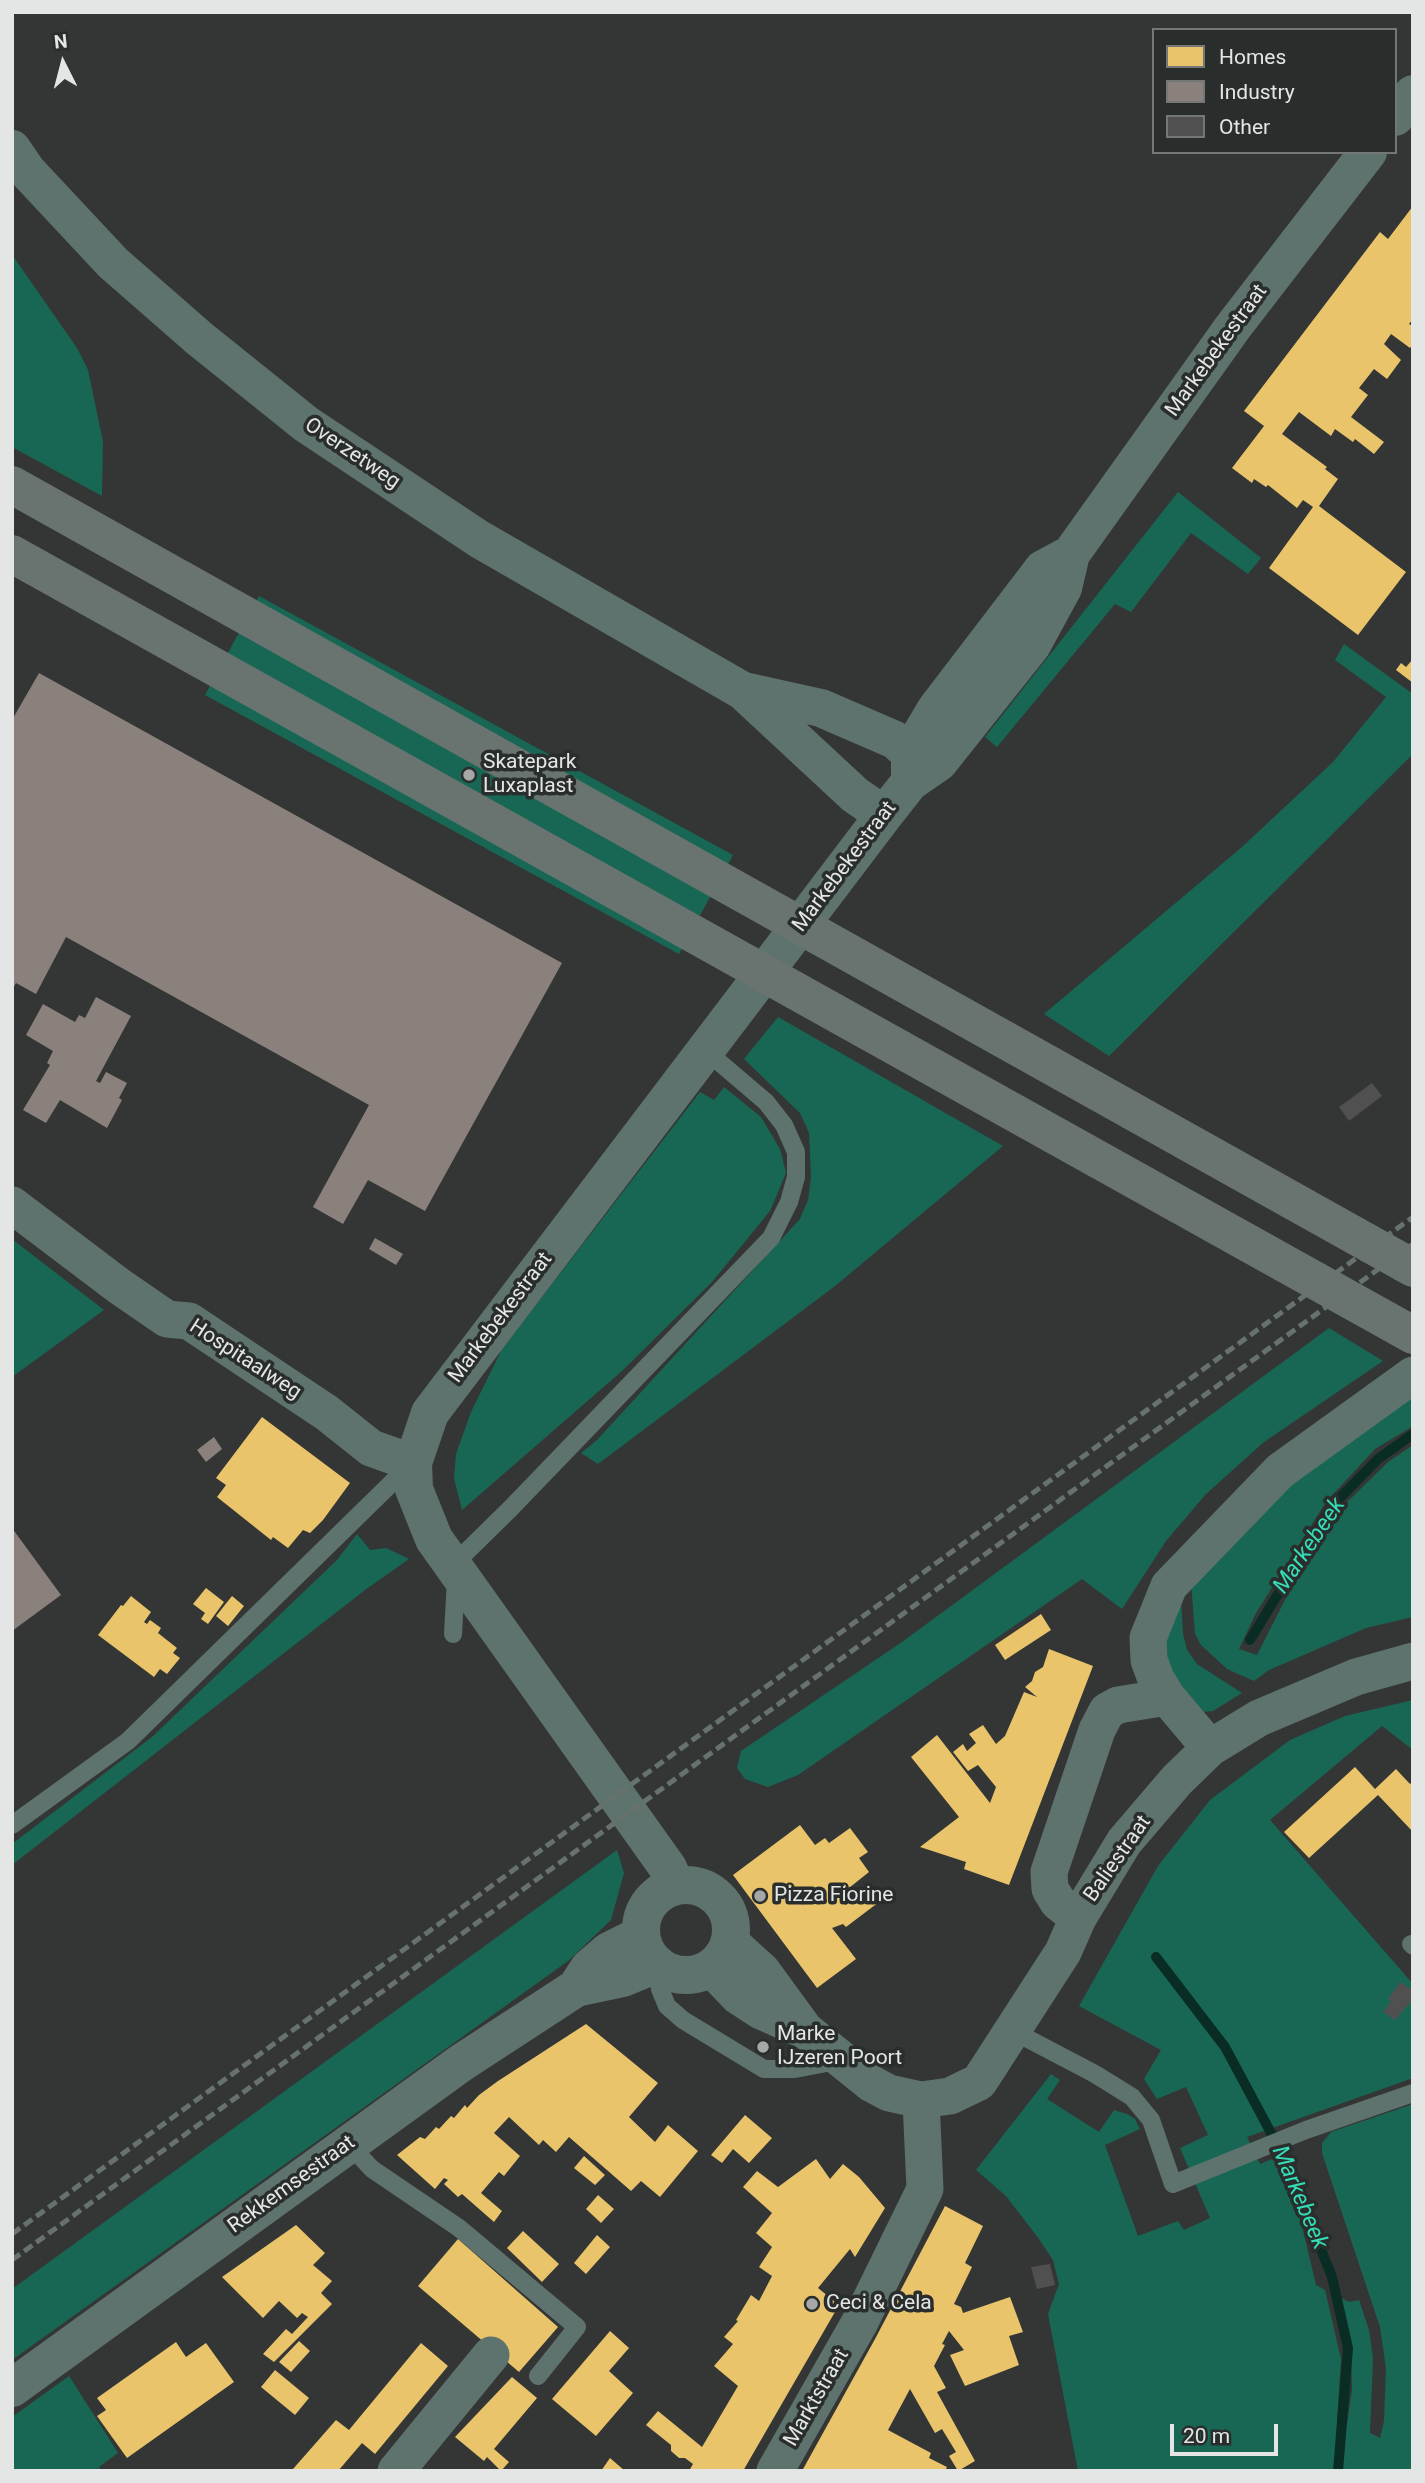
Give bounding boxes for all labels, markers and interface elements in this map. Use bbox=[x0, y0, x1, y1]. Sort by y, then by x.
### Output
north arrow bbox=[28, 28, 98, 98]
legend bbox=[1152, 28, 1397, 154]
text: N bbox=[53, 29, 69, 54]
text: Homes bbox=[1219, 45, 1286, 69]
text: Industry bbox=[1219, 80, 1295, 104]
text: Other bbox=[1219, 115, 1270, 139]
street label: Markebekestraat bbox=[1161, 280, 1273, 422]
street label: Overzetweg bbox=[299, 413, 405, 495]
place label: Skatepark Luxaplast bbox=[483, 750, 577, 800]
marker: Skatepark Luxaplast bbox=[461, 767, 477, 783]
street label: Markebekestraat bbox=[788, 797, 902, 937]
street label: Markebekestraat bbox=[444, 1248, 558, 1388]
street label: Hospitaalweg bbox=[184, 1315, 306, 1405]
water label: Markebeek bbox=[1268, 1493, 1352, 1599]
street label: Baliestraat bbox=[1079, 1811, 1157, 1907]
place label: Pizza Fiorine bbox=[774, 1883, 893, 1909]
marker: Pizza Fiorine bbox=[752, 1888, 768, 1904]
place label: Marke IJzeren Poort bbox=[777, 2022, 902, 2072]
marker: Marke IJzeren Poort bbox=[755, 2039, 771, 2055]
street label: Rekkemsestraat bbox=[224, 2130, 360, 2240]
water label: Markebeek bbox=[1265, 2142, 1333, 2254]
place label: Ceci & Cela bbox=[826, 2291, 932, 2317]
marker: Ceci & Cela bbox=[804, 2296, 820, 2312]
street label: Marktstraat bbox=[779, 2345, 855, 2451]
scale bar bbox=[1173, 2410, 1282, 2454]
text: 20 m bbox=[1183, 2424, 1230, 2448]

